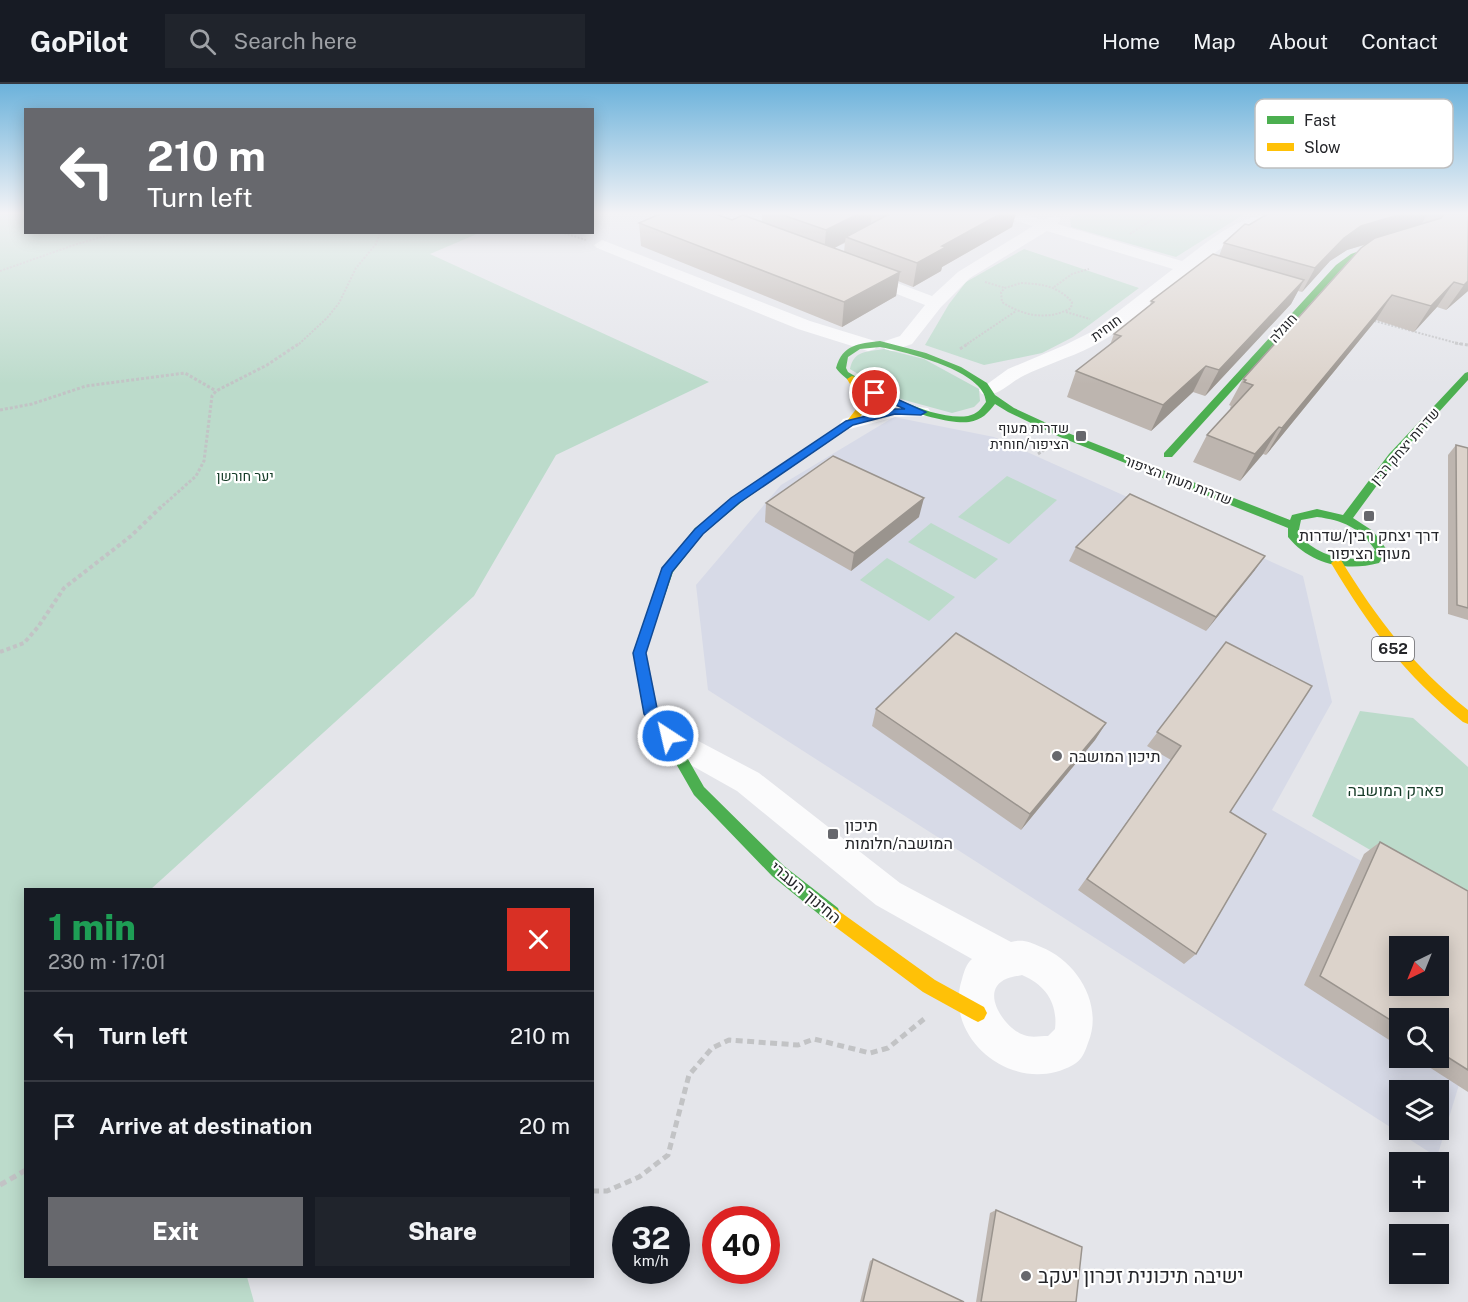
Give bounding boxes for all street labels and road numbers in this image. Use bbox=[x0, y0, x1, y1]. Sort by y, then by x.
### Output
street label: חוגלה bbox=[1266, 310, 1300, 346]
street label: חוחית bbox=[1088, 312, 1124, 344]
street label: שדרות יצחק רבין bbox=[1367, 404, 1443, 488]
street label: שדרות מעוף הציפור bbox=[1122, 452, 1234, 508]
road number: 652 bbox=[1372, 637, 1414, 661]
street label: החינוך העברי bbox=[767, 857, 845, 927]

